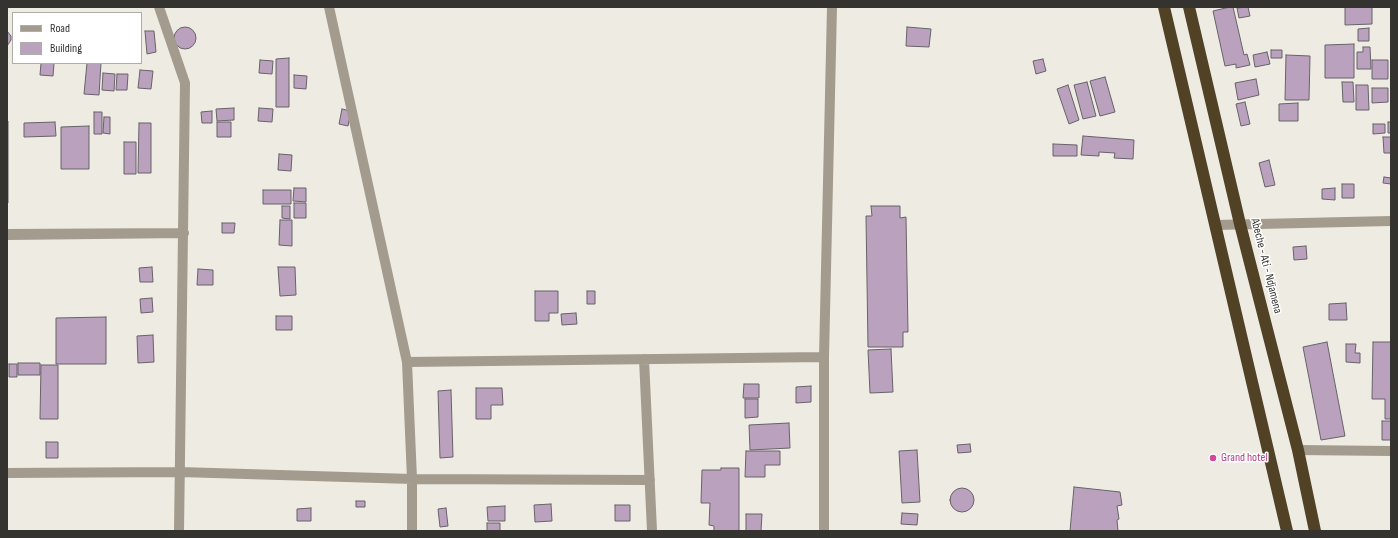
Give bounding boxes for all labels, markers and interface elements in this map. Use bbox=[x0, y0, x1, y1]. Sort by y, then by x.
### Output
legend bbox=[12, 12, 142, 64]
text: Road bbox=[50, 21, 70, 36]
text: Building bbox=[50, 41, 82, 56]
street label: Abeche - Ati - Ndjamena bbox=[1247, 217, 1285, 315]
place label: Grand hotel bbox=[1221, 451, 1268, 465]
marker: Grand hotel bbox=[1208, 453, 1218, 463]

